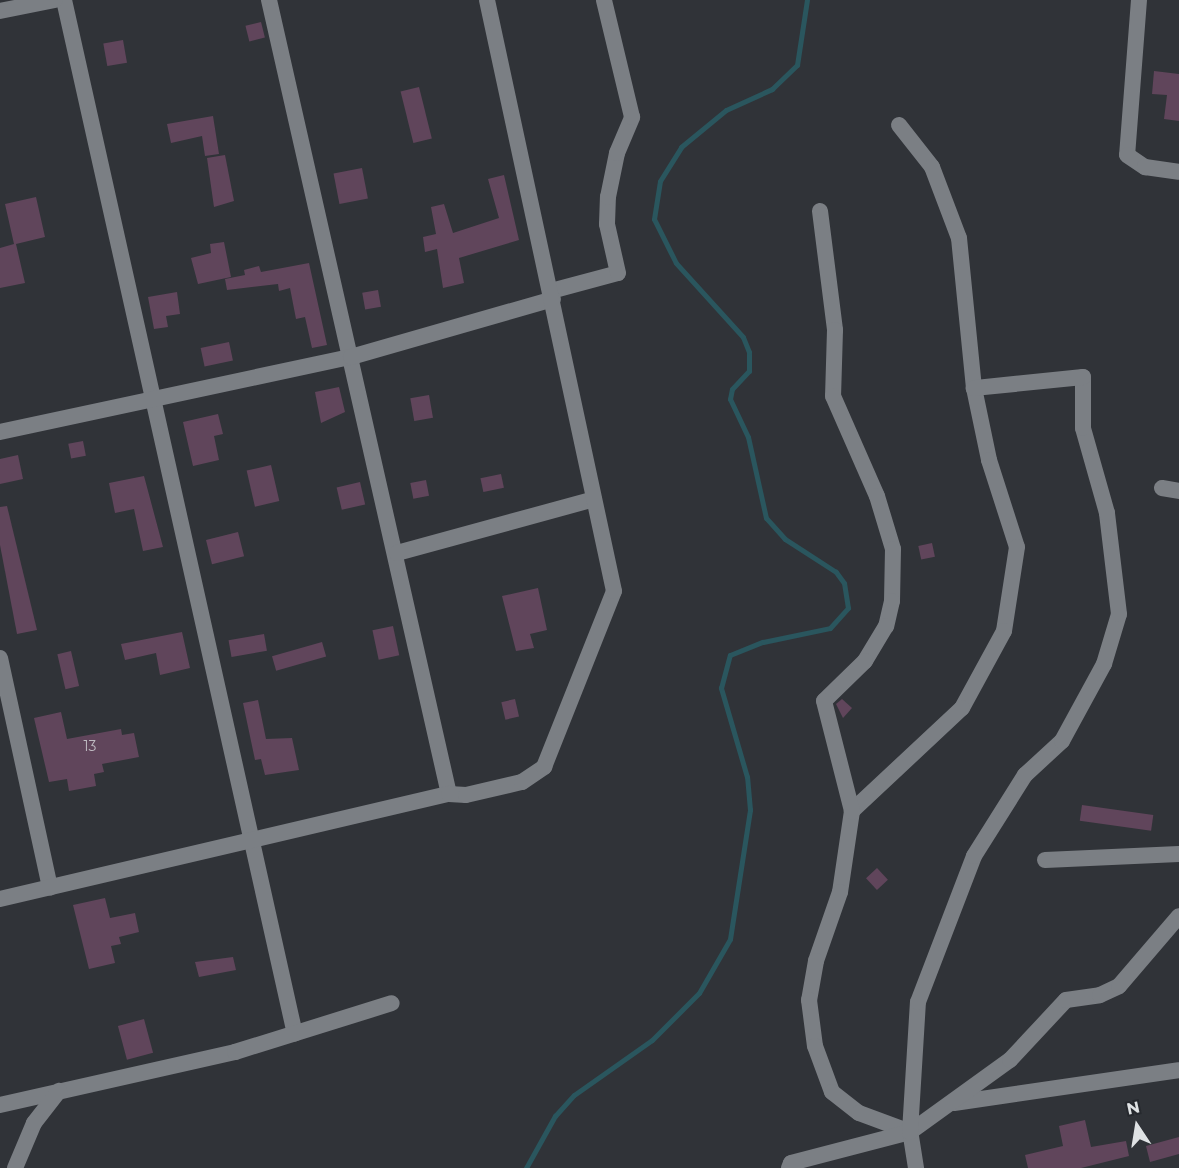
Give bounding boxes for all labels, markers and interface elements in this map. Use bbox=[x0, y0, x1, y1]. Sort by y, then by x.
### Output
house number: 13 bbox=[84, 738, 96, 754]
north arrow bbox=[1107, 1096, 1167, 1156]
text: N bbox=[1125, 1097, 1141, 1119]

